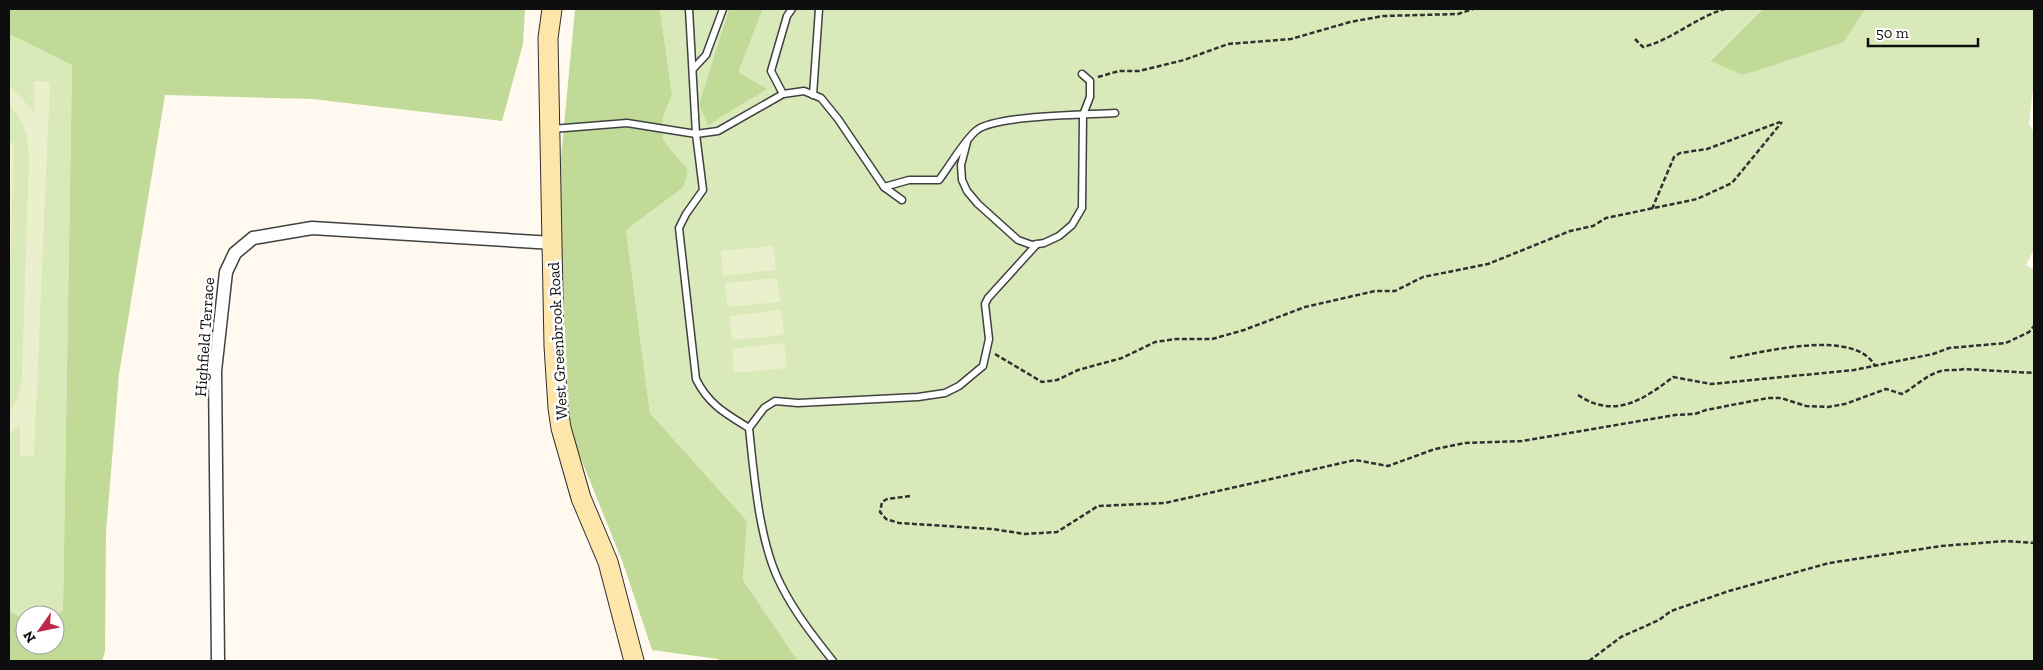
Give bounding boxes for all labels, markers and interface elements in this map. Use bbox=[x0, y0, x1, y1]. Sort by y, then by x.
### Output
scale bar bbox=[1868, 15, 1978, 47]
text: 50 m bbox=[1876, 24, 1909, 42]
street label: West Greenbrook Road bbox=[544, 261, 571, 421]
street label: Highfield Terrace bbox=[191, 277, 218, 397]
north arrow bbox=[15, 605, 65, 655]
text: N bbox=[19, 627, 40, 646]

